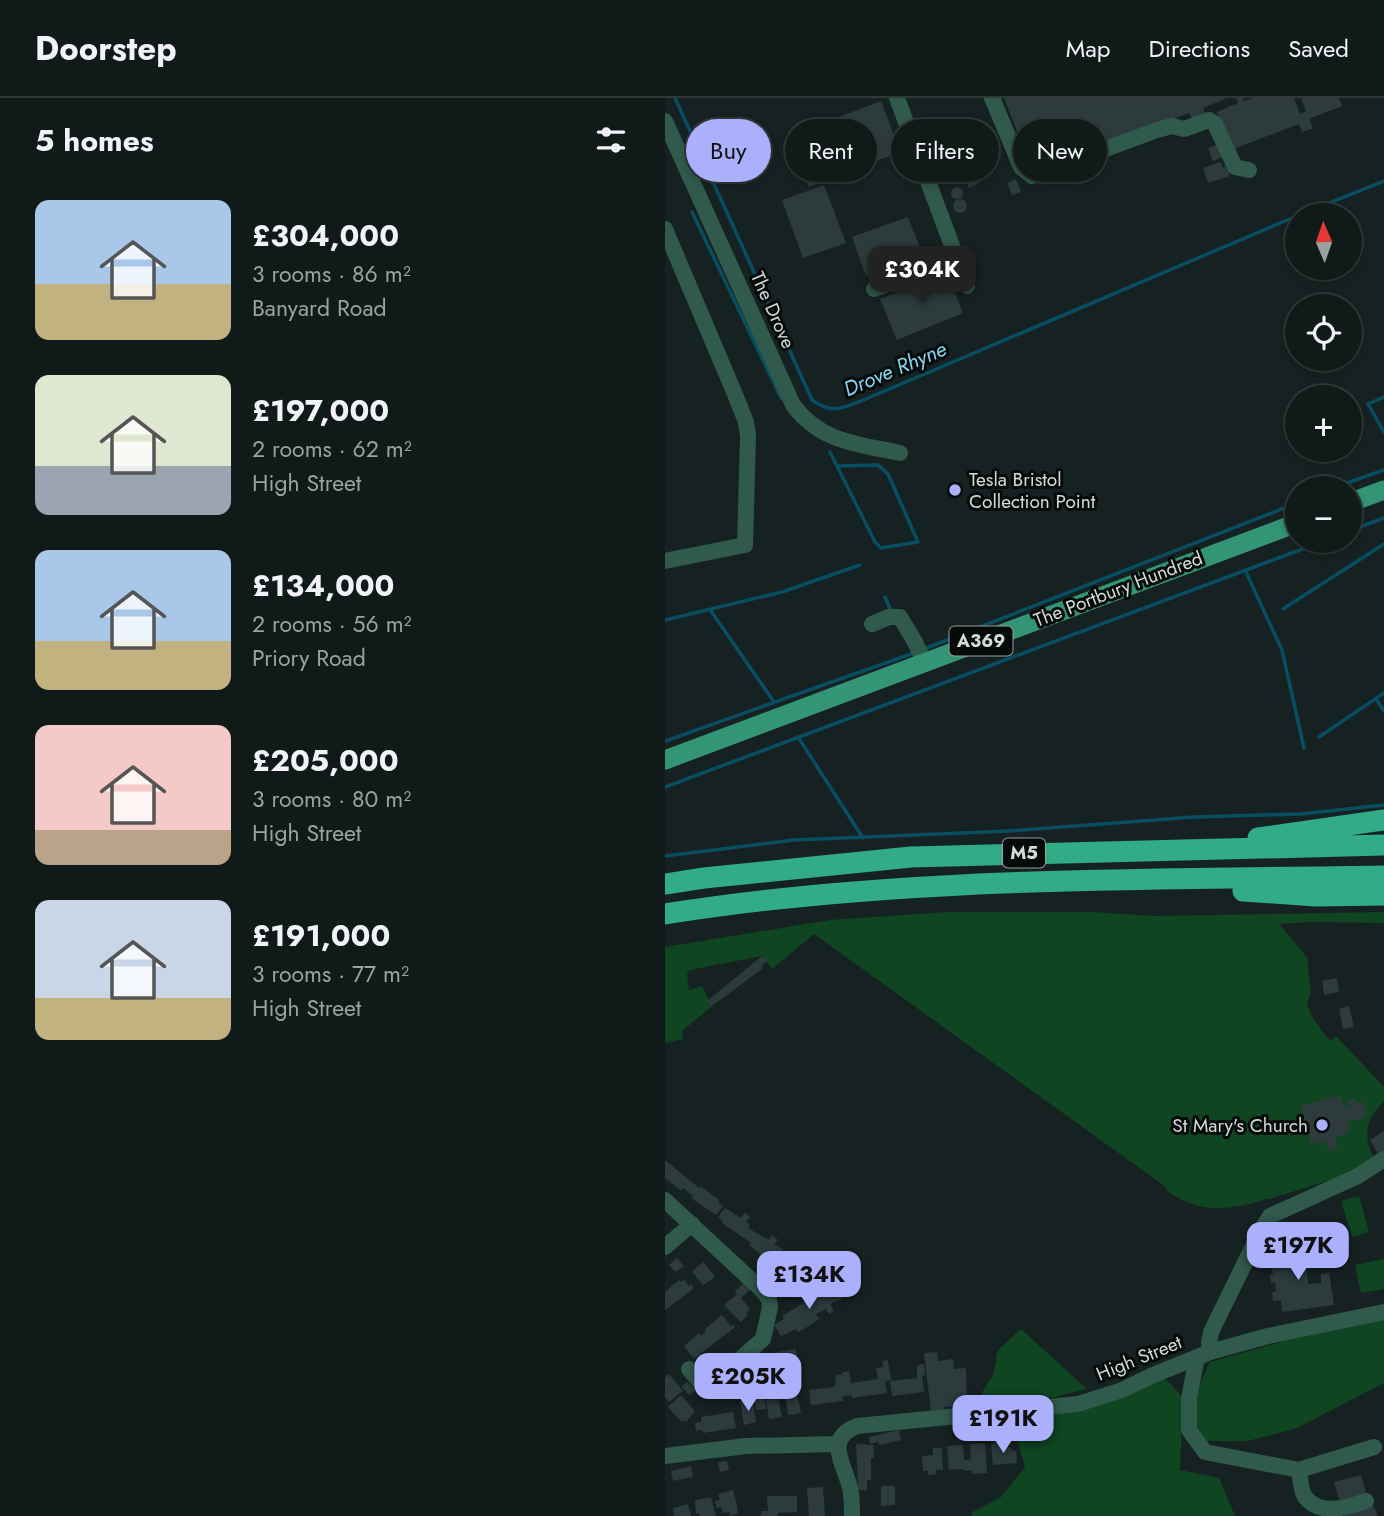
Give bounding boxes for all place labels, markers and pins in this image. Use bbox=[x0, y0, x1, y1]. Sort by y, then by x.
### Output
pin: £304K bbox=[873, 246, 971, 306]
place label: Tesla Bristol Collection Point bbox=[969, 466, 1096, 515]
marker: Tesla Bristol Collection Point bbox=[947, 482, 963, 498]
place label: St Mary's Church bbox=[1172, 1112, 1308, 1139]
marker: St Mary's Church bbox=[1314, 1117, 1330, 1133]
pin: £197K bbox=[1249, 1222, 1347, 1282]
pin: £134K bbox=[760, 1252, 858, 1311]
pin: £205K bbox=[699, 1354, 797, 1413]
pin: £191K bbox=[954, 1396, 1052, 1455]

